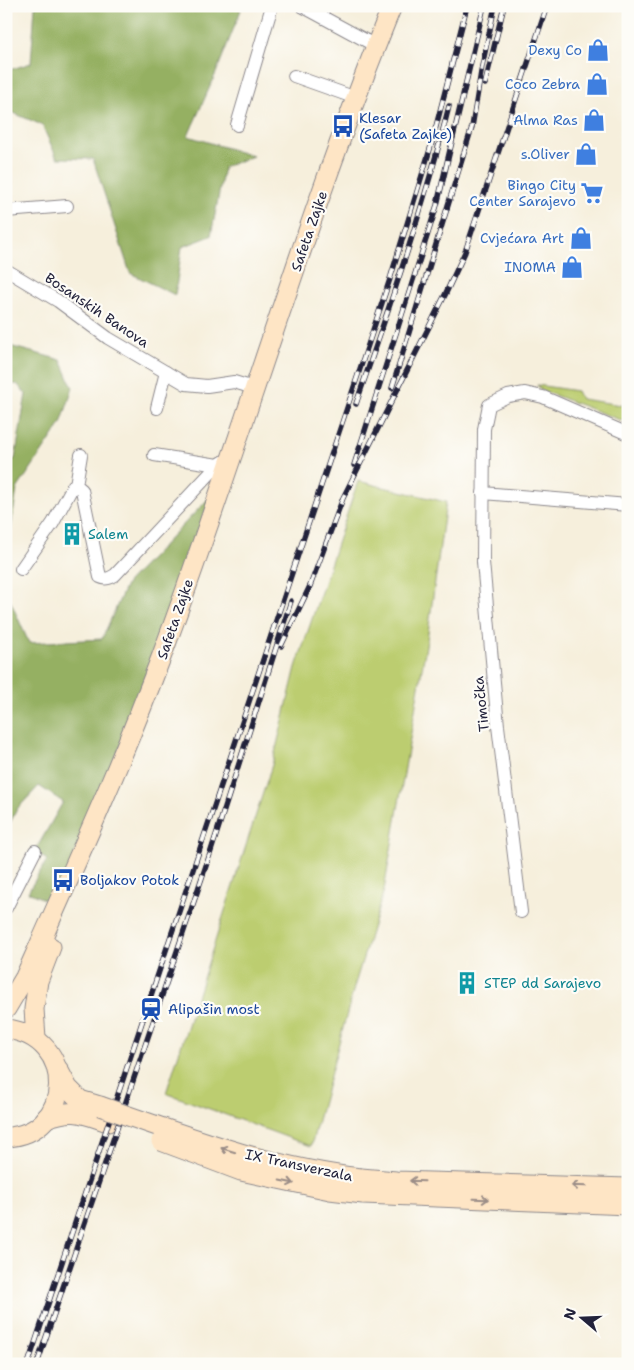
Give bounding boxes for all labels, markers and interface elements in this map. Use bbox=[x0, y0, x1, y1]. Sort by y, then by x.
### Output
shop icon: Dexy Co bbox=[585, 37, 611, 63]
place label: Dexy Co bbox=[528, 41, 582, 59]
shop icon: Coco Zebra bbox=[584, 71, 610, 97]
place label: Coco Zebra bbox=[505, 75, 580, 93]
shop icon: Alma Ras bbox=[581, 107, 607, 133]
place label: Klesar (Safeta Zajke) bbox=[359, 109, 452, 143]
place label: Alma Ras bbox=[513, 111, 578, 129]
bus stop icon: Klesar (Safeta Zajke) bbox=[330, 113, 356, 139]
shop icon: s.Oliver bbox=[573, 141, 599, 167]
place label: s.Oliver bbox=[521, 145, 570, 163]
place label: Bingo City Center Sarajevo bbox=[469, 176, 576, 210]
supermarket icon: Bingo City Center Sarajevo bbox=[579, 180, 605, 206]
street label: Safeta Zajke bbox=[287, 188, 331, 273]
shop icon: Cvjećara Art bbox=[568, 225, 594, 251]
place label: Cvjećara Art bbox=[480, 229, 564, 247]
shop icon: INOMA bbox=[559, 254, 585, 280]
place label: INOMA bbox=[504, 258, 556, 276]
street label: Bosanskih Banova bbox=[42, 269, 153, 352]
building icon: Salem bbox=[59, 521, 85, 547]
place label: Salem bbox=[88, 525, 128, 543]
street label: Safeta Zajke bbox=[153, 576, 197, 661]
street label: Timočka bbox=[469, 675, 493, 733]
bus stop icon: Boljakov Potok bbox=[50, 867, 76, 893]
place label: Boljakov Potok bbox=[80, 871, 179, 889]
building icon: STEP dd Sarajevo bbox=[454, 970, 480, 996]
place label: STEP dd Sarajevo bbox=[484, 974, 601, 992]
station icon: Alipašin most bbox=[138, 996, 164, 1022]
place label: Alipašin most bbox=[168, 1000, 260, 1018]
one-way arrow bbox=[221, 1144, 237, 1154]
street label: IX Transverzala bbox=[244, 1145, 355, 1185]
one-way arrow bbox=[409, 1177, 425, 1186]
one-way arrow bbox=[279, 1178, 295, 1187]
one-way arrow bbox=[571, 1182, 587, 1191]
one-way arrow bbox=[473, 1195, 489, 1204]
north arrow bbox=[556, 1292, 606, 1342]
text: N bbox=[559, 1306, 580, 1322]

